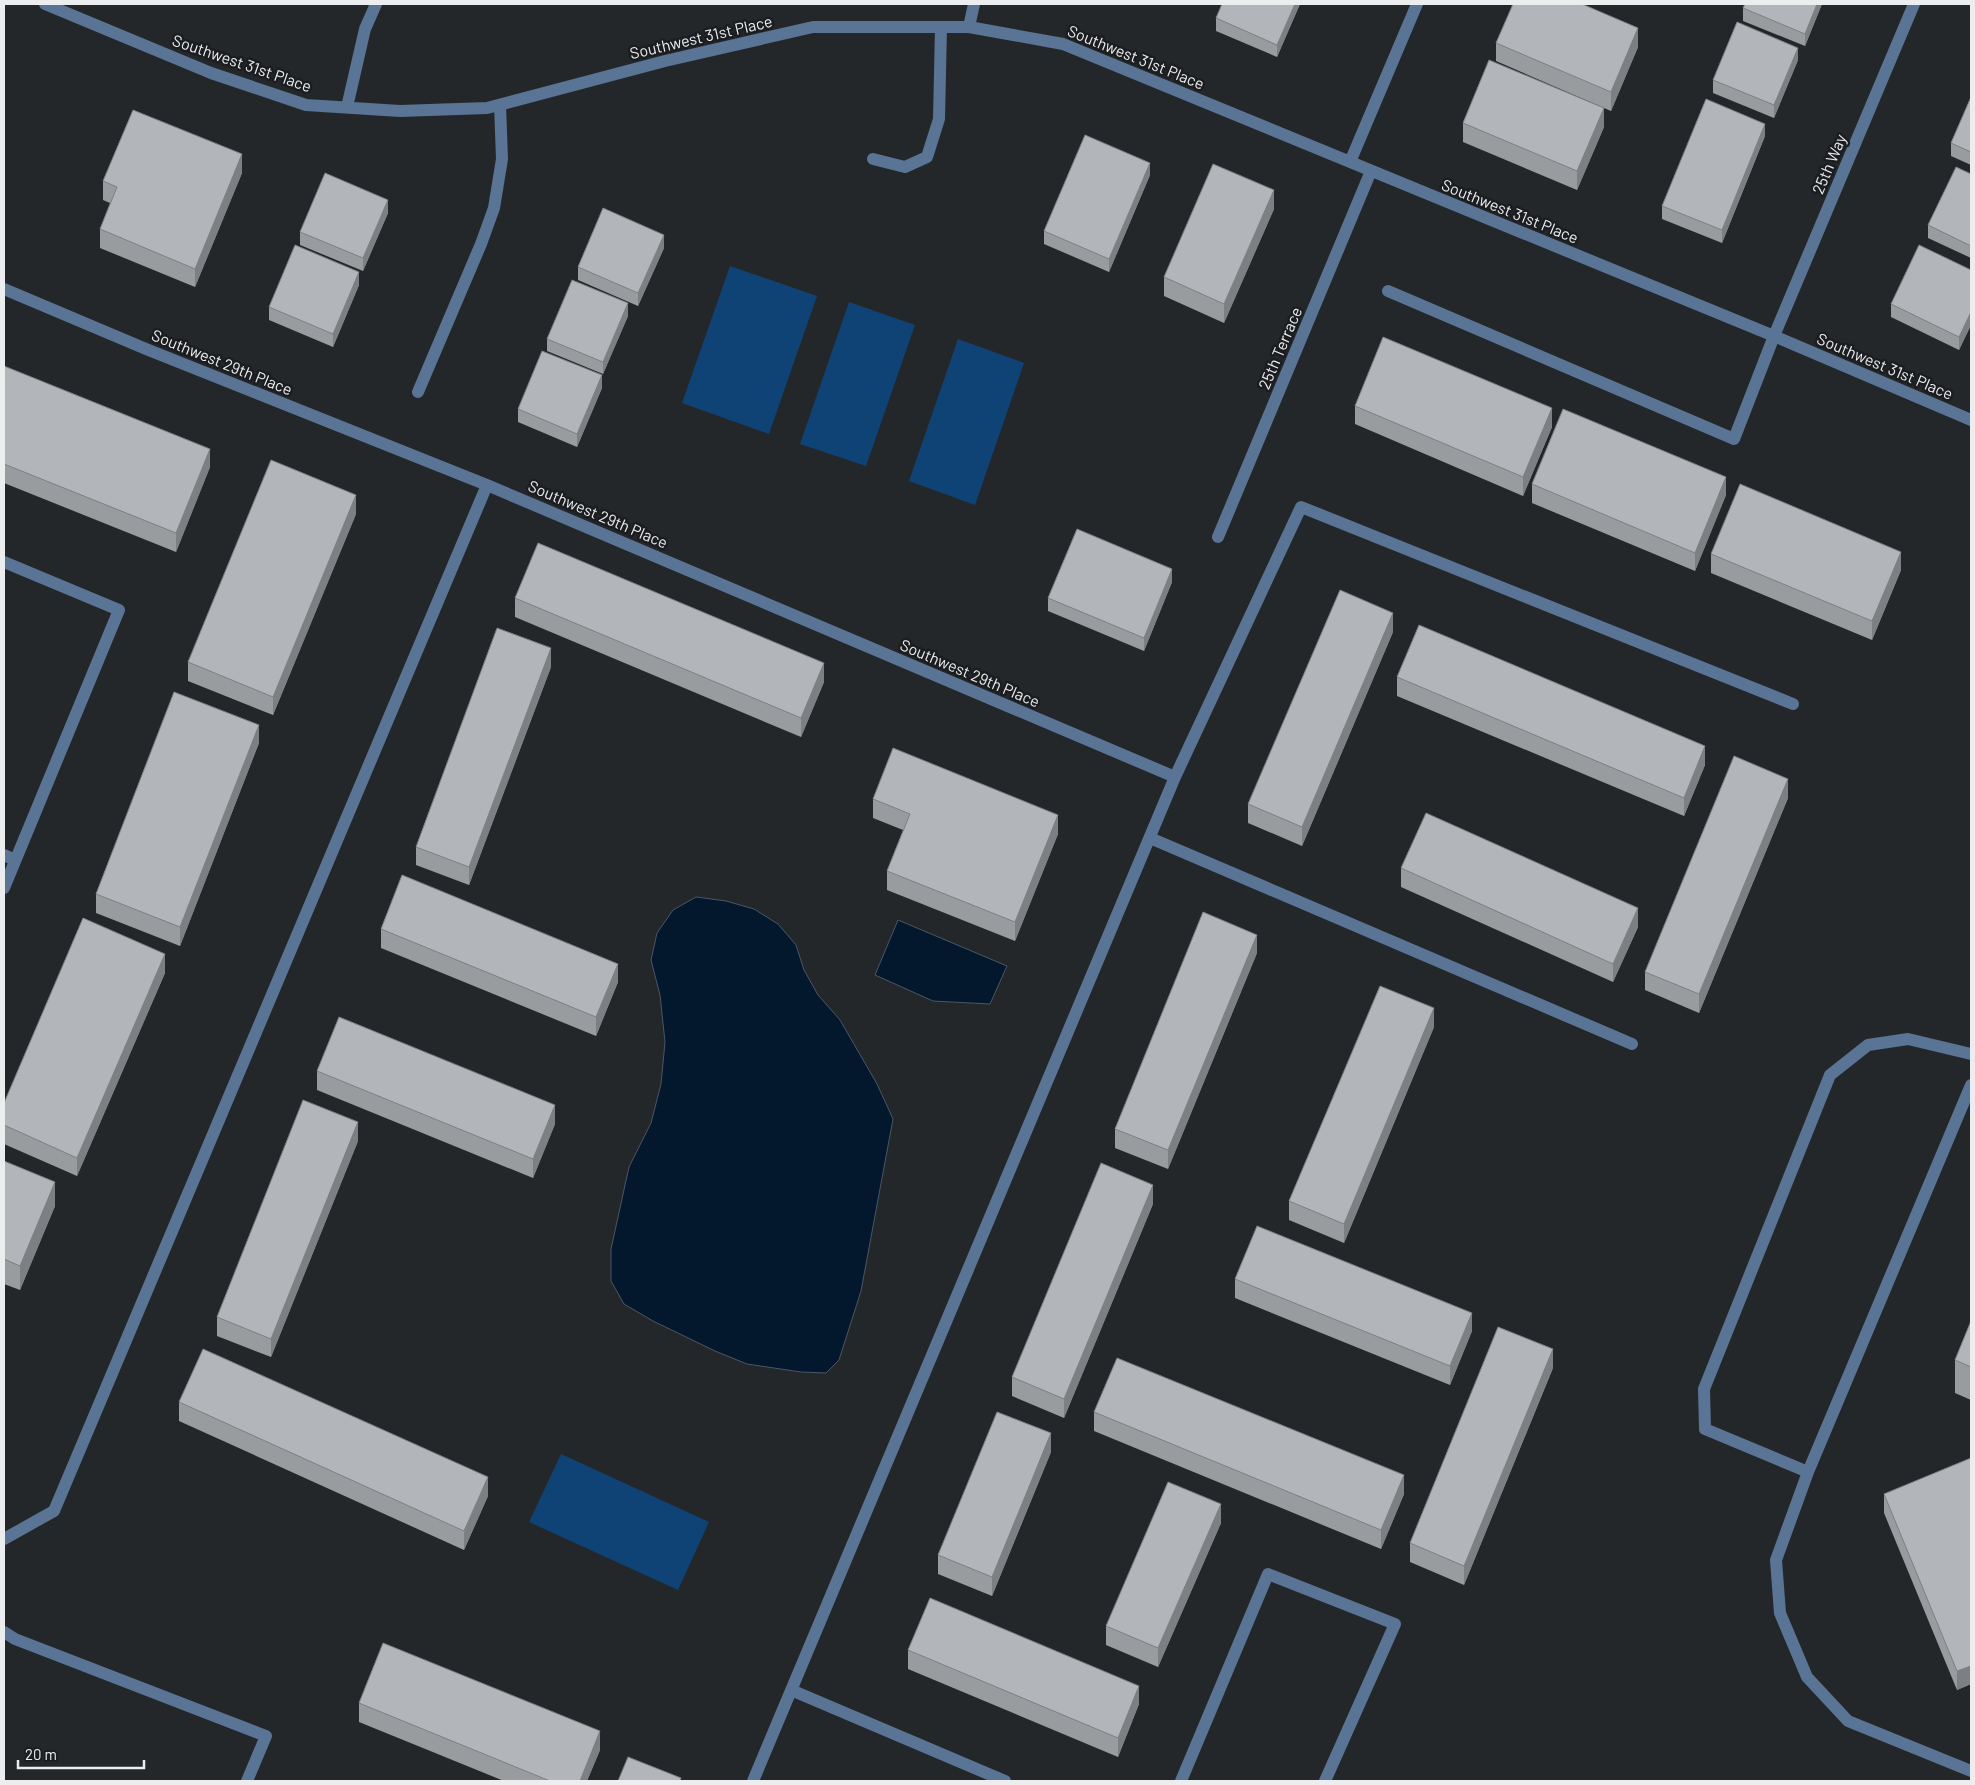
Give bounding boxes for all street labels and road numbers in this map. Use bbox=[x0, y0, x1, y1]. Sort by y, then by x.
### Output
street label: Southwest 31st Place bbox=[628, 11, 774, 62]
street label: Southwest 31st Place bbox=[1065, 20, 1207, 93]
street label: Southwest 31st Place bbox=[170, 30, 314, 95]
street label: 25th Way bbox=[1807, 130, 1850, 197]
street label: Southwest 31st Place bbox=[1439, 174, 1581, 247]
street label: 25th Terrace bbox=[1254, 304, 1305, 392]
street label: Southwest 29th Place bbox=[149, 325, 295, 398]
street label: Southwest 31st Place bbox=[1814, 328, 1956, 403]
street label: Southwest 29th Place bbox=[525, 475, 671, 552]
street label: Southwest 29th Place bbox=[897, 634, 1043, 711]

